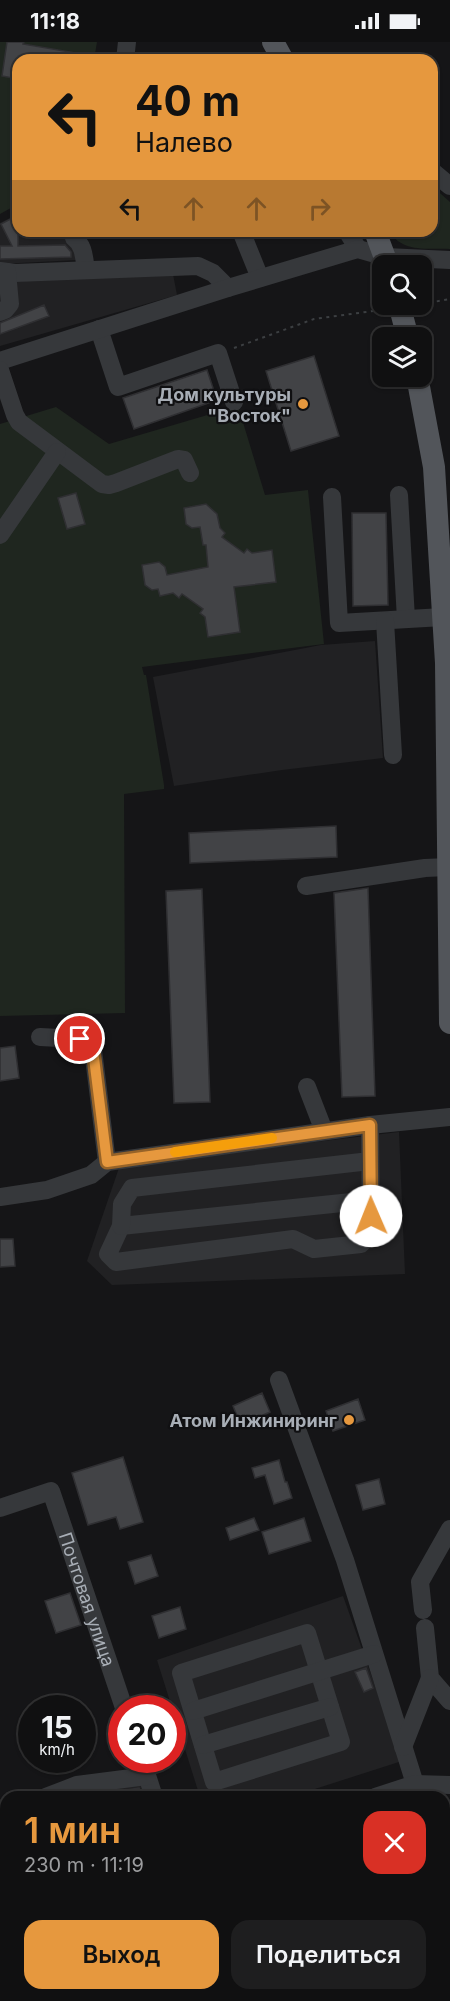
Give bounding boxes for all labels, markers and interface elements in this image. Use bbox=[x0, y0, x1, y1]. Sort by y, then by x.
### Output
text: 11:18 bbox=[30, 8, 80, 34]
text: 40 m bbox=[135, 75, 240, 126]
icon: left bbox=[36, 78, 114, 156]
text: Налево bbox=[135, 126, 233, 159]
icon: left bbox=[114, 192, 147, 225]
icon: ahead bbox=[177, 192, 210, 225]
icon: ahead bbox=[240, 192, 273, 225]
icon: right bbox=[303, 192, 336, 225]
map controls bbox=[372, 255, 432, 387]
button: search bbox=[372, 255, 432, 315]
button: layers bbox=[372, 327, 432, 387]
place label: Дом культуры "Восток" bbox=[158, 384, 291, 426]
marker: Дом культуры "Восток" bbox=[296, 397, 310, 411]
pin bbox=[54, 1013, 105, 1064]
icon: arrive bbox=[63, 1022, 96, 1055]
position arrow bbox=[339, 1184, 403, 1248]
place label: Атом Инжиниринг bbox=[169, 1410, 337, 1431]
marker: Атом Инжиниринг bbox=[342, 1413, 356, 1427]
street label: Почтовая улица bbox=[55, 1530, 120, 1669]
speed limit sign: 20 bbox=[108, 1695, 186, 1773]
text: 15 bbox=[41, 1709, 73, 1745]
text: km/h bbox=[39, 1740, 75, 1759]
text: 1 мин bbox=[24, 1808, 121, 1852]
button: close bbox=[363, 1811, 426, 1874]
text: 230 m · 11:19 bbox=[24, 1853, 144, 1877]
button: Выход bbox=[24, 1920, 219, 1989]
button: Поделиться bbox=[231, 1920, 426, 1989]

